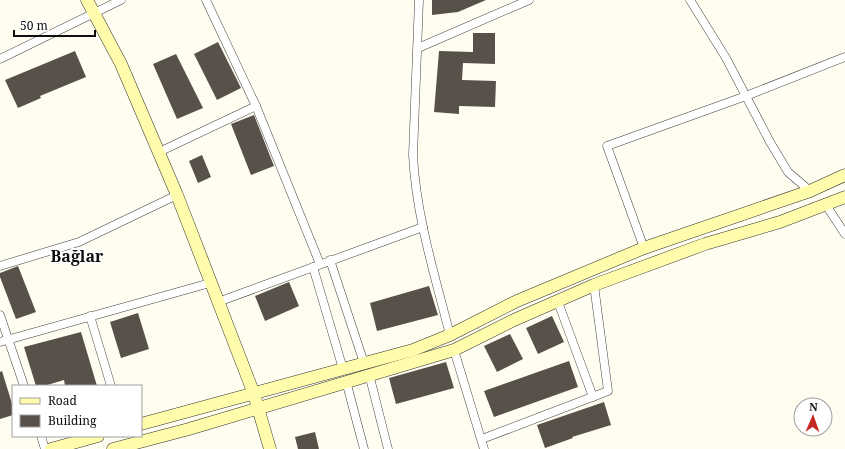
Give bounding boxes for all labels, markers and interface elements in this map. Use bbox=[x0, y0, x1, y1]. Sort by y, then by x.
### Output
scale bar bbox=[14, 12, 95, 38]
text: 50 m bbox=[20, 17, 48, 34]
district label: Bağlar bbox=[51, 245, 104, 267]
legend bbox=[12, 385, 142, 437]
text: Road bbox=[48, 392, 78, 409]
north arrow bbox=[793, 397, 833, 437]
text: N bbox=[809, 399, 818, 414]
text: Building bbox=[48, 412, 97, 429]

